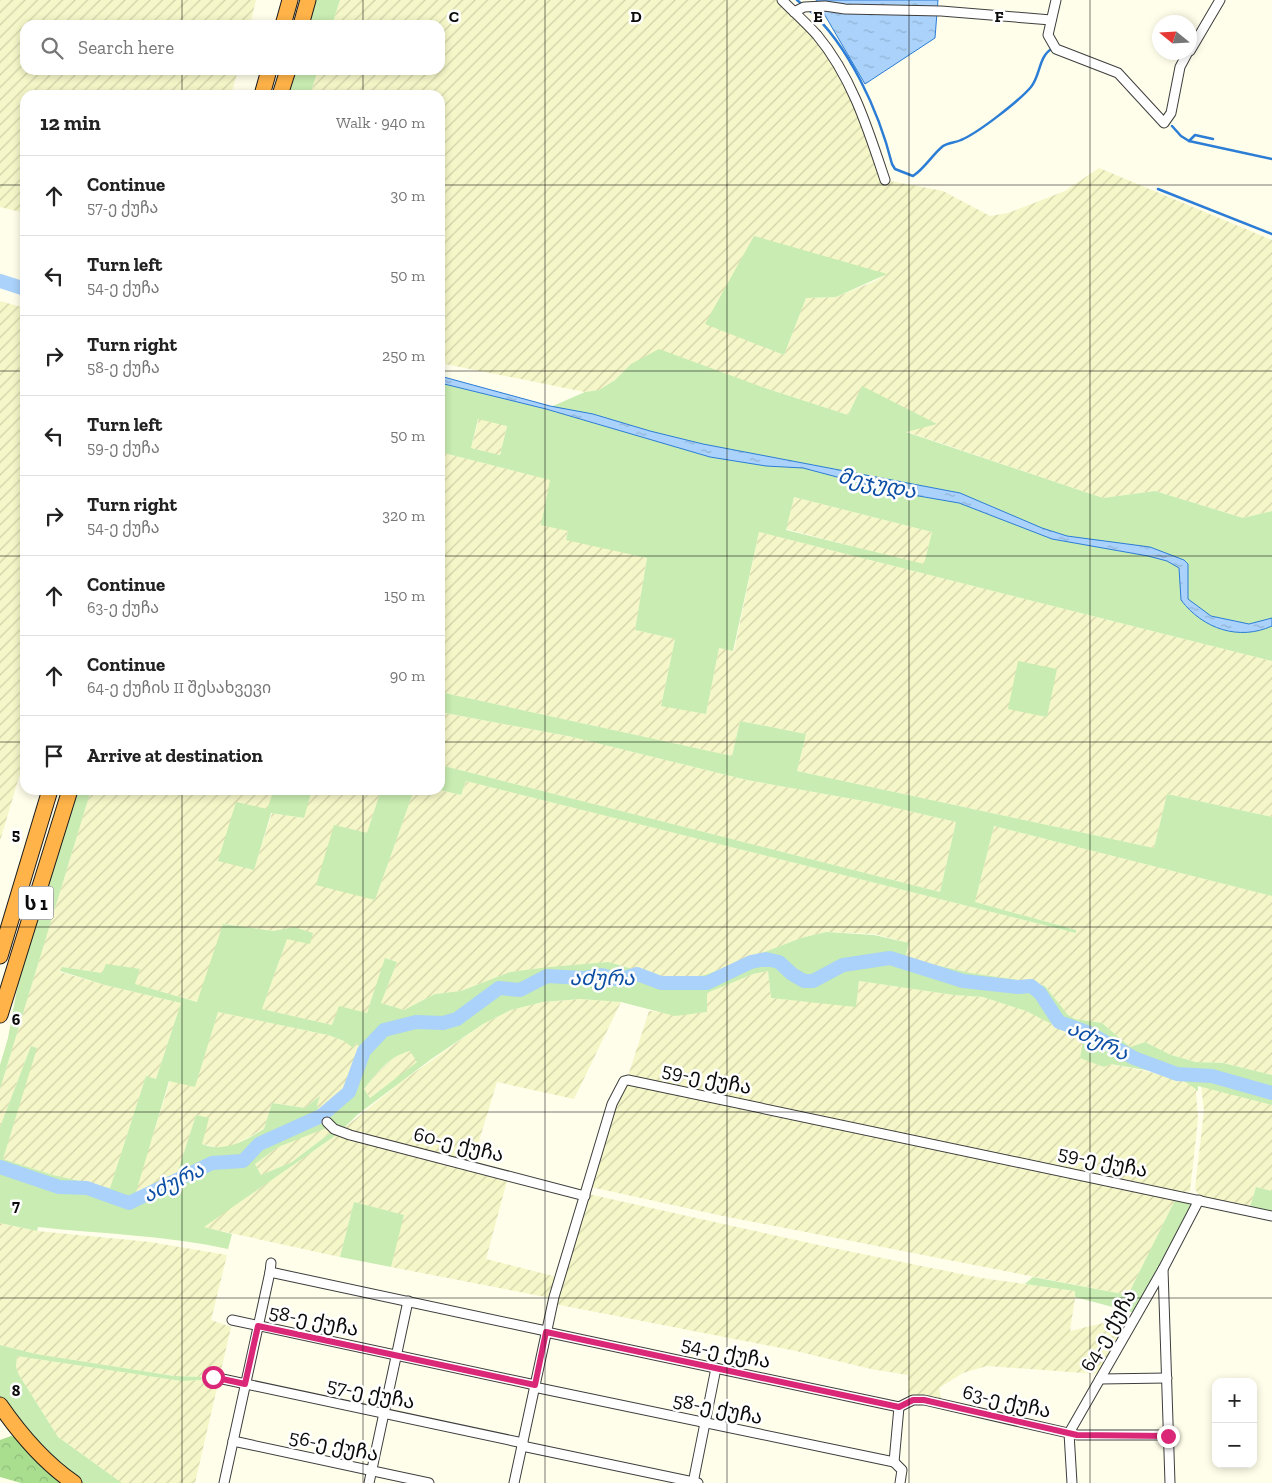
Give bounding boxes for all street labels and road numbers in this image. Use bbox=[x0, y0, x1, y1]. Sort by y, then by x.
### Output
road number: ს 1 bbox=[18, 886, 54, 920]
street label: 59-ე ქუჩა bbox=[660, 1057, 754, 1099]
street label: 60-ე ქუჩა bbox=[411, 1121, 507, 1167]
street label: 59-ე ქუჩა bbox=[1056, 1140, 1150, 1182]
street label: 64-ე ქუჩა bbox=[1075, 1285, 1141, 1375]
street label: 58-ე ქუჩა bbox=[267, 1299, 361, 1341]
street label: 54-ე ქუჩა bbox=[679, 1331, 773, 1373]
street label: 57-ე ქუჩა bbox=[325, 1372, 417, 1414]
street label: 63-ე ქუჩა bbox=[960, 1379, 1054, 1423]
street label: 58-ე ქუჩა bbox=[671, 1387, 765, 1429]
street label: 56-ე ქუჩა bbox=[287, 1424, 381, 1466]

